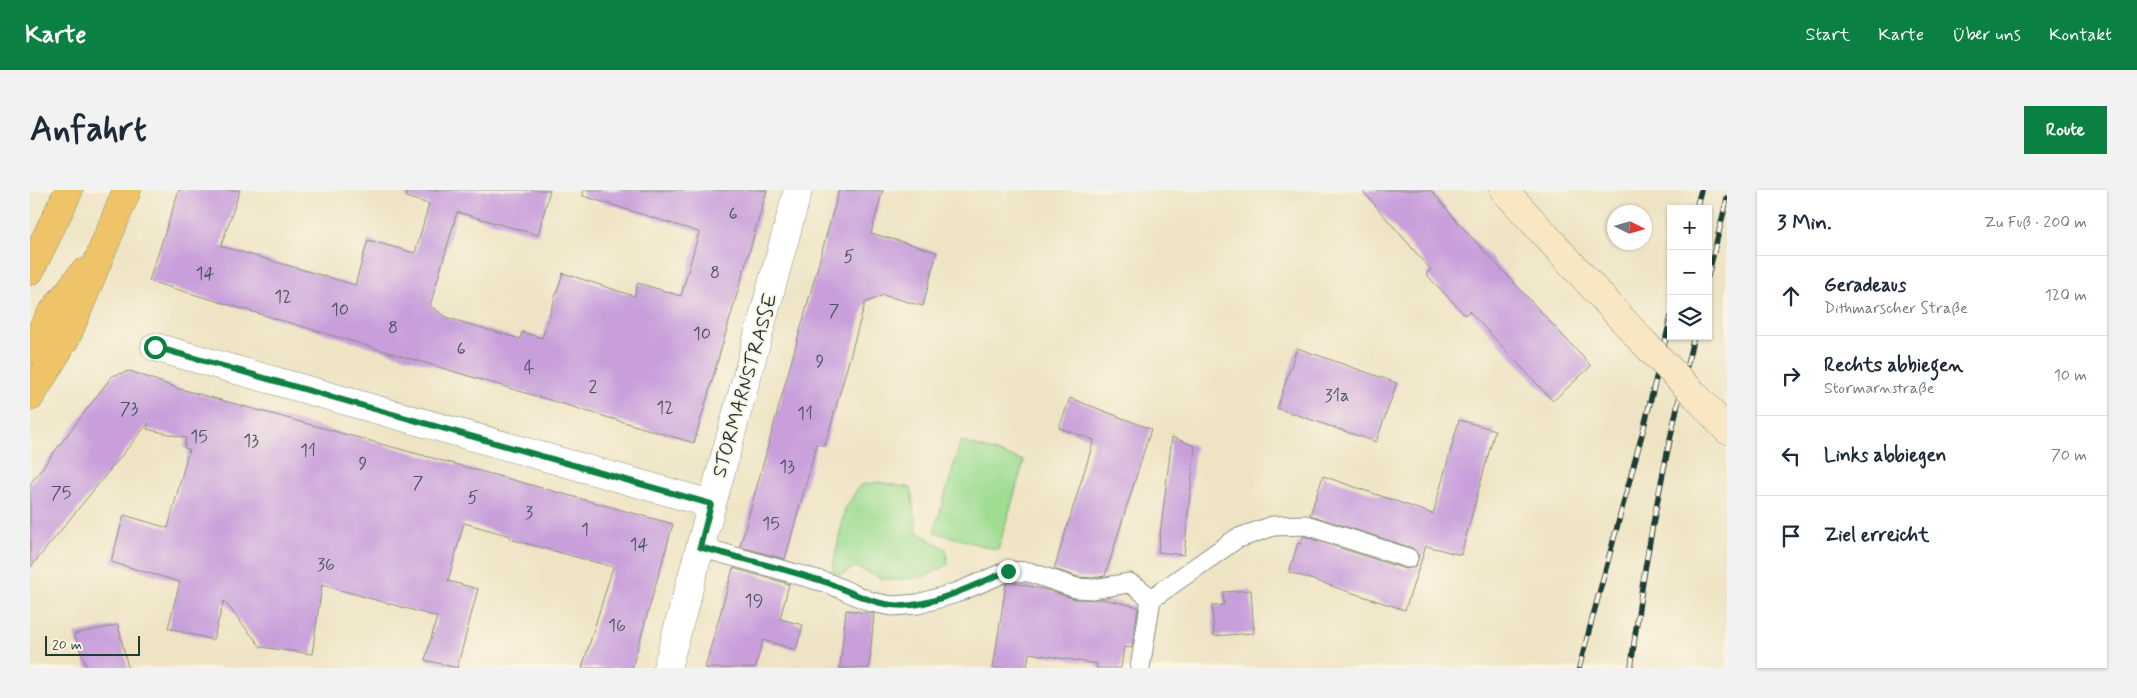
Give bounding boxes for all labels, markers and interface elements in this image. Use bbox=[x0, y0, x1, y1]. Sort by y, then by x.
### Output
text: Karte bbox=[25, 20, 86, 51]
text: Start bbox=[1806, 23, 1850, 47]
text: Karte bbox=[1878, 23, 1924, 47]
text: Über uns bbox=[1952, 23, 2021, 47]
text: Kontakt bbox=[2049, 23, 2112, 47]
button: Route bbox=[2024, 106, 2107, 154]
text: Anfahrt bbox=[30, 107, 147, 153]
house number: 6 bbox=[728, 202, 738, 226]
north arrow bbox=[1607, 205, 1652, 250]
map controls bbox=[1667, 205, 1712, 340]
button: + bbox=[1667, 205, 1712, 250]
text: 3 Min. bbox=[1777, 209, 1832, 237]
text: Zu Fuß · 200 m bbox=[1984, 212, 2087, 233]
house number: 5 bbox=[844, 245, 855, 269]
button: − bbox=[1667, 250, 1712, 295]
house number: 8 bbox=[710, 261, 720, 285]
house number: 14 bbox=[196, 262, 215, 286]
text: Geradeaus bbox=[1824, 273, 1906, 298]
icon: ahead bbox=[1777, 282, 1805, 310]
house number: 12 bbox=[274, 285, 292, 309]
text: 120 m bbox=[2045, 285, 2087, 306]
street label: STORMARNSTRASSE bbox=[706, 290, 785, 481]
button: layers bbox=[1667, 295, 1712, 340]
house number: 10 bbox=[331, 298, 349, 322]
text: Dithmarscher Straße bbox=[1824, 298, 1968, 319]
house number: 7 bbox=[829, 299, 840, 323]
house number: 8 bbox=[388, 316, 398, 340]
house number: 10 bbox=[693, 322, 711, 346]
route start bbox=[144, 336, 167, 359]
house number: 6 bbox=[456, 337, 466, 361]
house number: 9 bbox=[816, 350, 825, 374]
text: Rechts abbiegen bbox=[1824, 353, 1963, 378]
house number: 4 bbox=[524, 356, 534, 380]
icon: right bbox=[1777, 362, 1805, 390]
text: 10 m bbox=[2054, 365, 2087, 386]
house number: 2 bbox=[589, 375, 598, 399]
text: Stormarnstraße bbox=[1824, 378, 1935, 399]
house number: 31a bbox=[1324, 384, 1350, 408]
house number: 12 bbox=[656, 396, 674, 420]
house number: 73 bbox=[120, 397, 139, 421]
house number: 11 bbox=[797, 402, 813, 426]
house number: 15 bbox=[190, 425, 208, 449]
house number: 13 bbox=[243, 429, 259, 453]
house number: 11 bbox=[300, 439, 316, 463]
icon: left bbox=[1777, 442, 1805, 470]
text: Links abbiegen bbox=[1824, 443, 1946, 468]
text: 70 m bbox=[2051, 445, 2087, 466]
house number: 9 bbox=[359, 452, 368, 476]
house number: 13 bbox=[779, 455, 795, 479]
house number: 7 bbox=[413, 471, 424, 495]
house number: 75 bbox=[51, 481, 71, 505]
house number: 5 bbox=[468, 486, 479, 510]
house number: 3 bbox=[525, 501, 533, 525]
house number: 15 bbox=[762, 512, 780, 536]
house number: 1 bbox=[581, 518, 589, 542]
icon: arrive bbox=[1777, 522, 1805, 550]
text: Ziel erreicht bbox=[1824, 523, 1929, 548]
house number: 14 bbox=[630, 533, 649, 557]
house number: 36 bbox=[317, 553, 335, 577]
route end bbox=[997, 560, 1020, 583]
house number: 19 bbox=[745, 589, 763, 613]
house number: 16 bbox=[608, 614, 626, 638]
scale bar bbox=[45, 633, 140, 656]
text: 20 m bbox=[52, 636, 82, 654]

